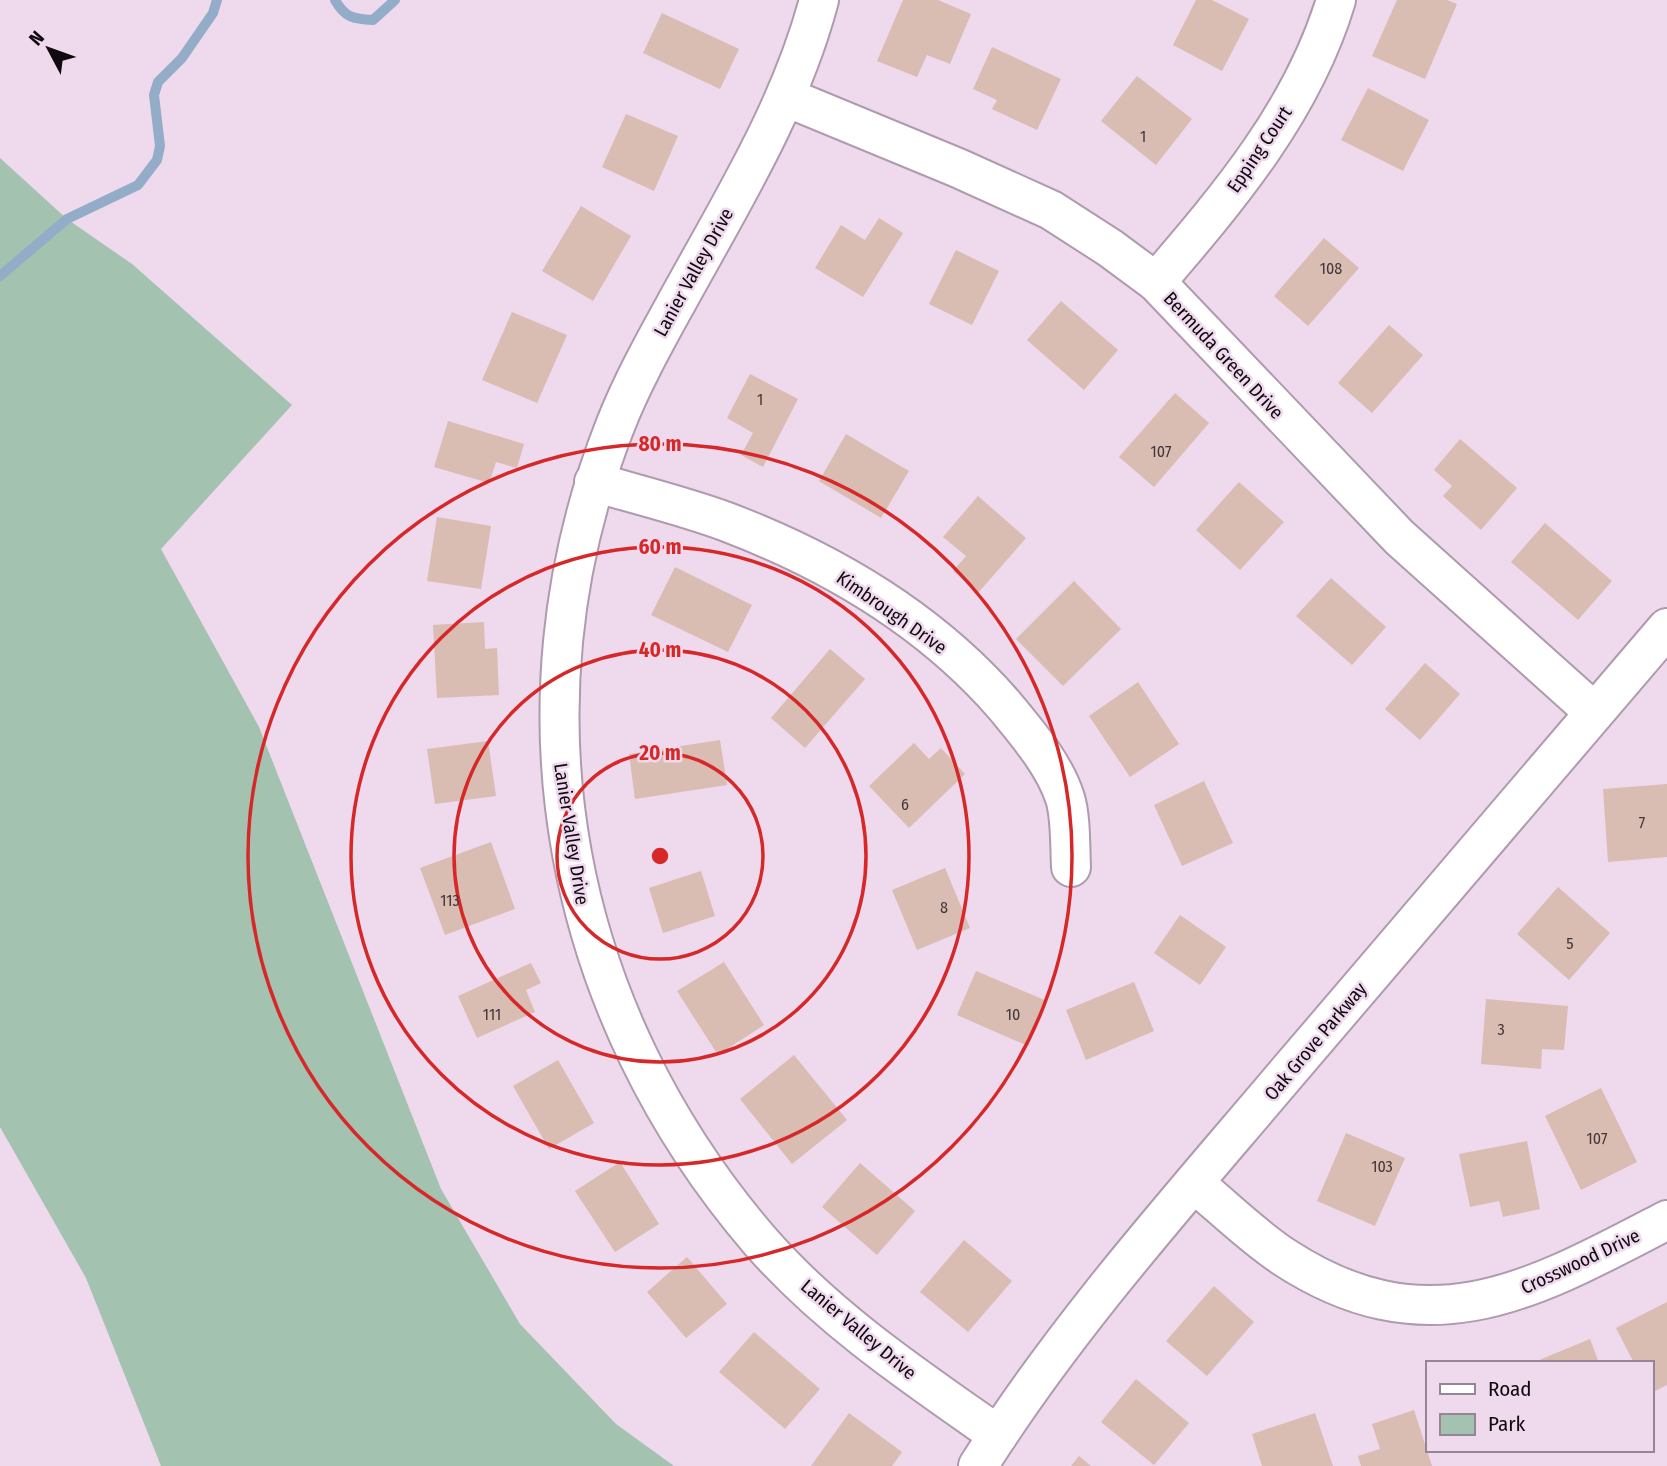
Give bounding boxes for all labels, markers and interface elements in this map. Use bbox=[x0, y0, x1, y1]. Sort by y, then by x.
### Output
north arrow bbox=[14, 14, 84, 84]
text: N bbox=[24, 26, 49, 50]
street label: Epping Court bbox=[1222, 101, 1297, 197]
house number: 1 bbox=[1140, 127, 1146, 146]
street label: Lanier Valley Drive bbox=[649, 204, 738, 340]
house number: 108 bbox=[1320, 259, 1342, 278]
street label: Bermuda Green Drive bbox=[1159, 287, 1288, 424]
house number: 1 bbox=[757, 390, 763, 409]
text: 80 m bbox=[639, 431, 681, 457]
house number: 107 bbox=[1151, 442, 1172, 461]
text: 60 m bbox=[639, 534, 681, 560]
street label: Kimbrough Drive bbox=[832, 566, 951, 659]
text: 40 m bbox=[639, 637, 681, 663]
text: 20 m bbox=[638, 740, 681, 766]
street label: Lanier Valley Drive bbox=[549, 761, 594, 907]
house number: 6 bbox=[901, 795, 909, 814]
house number: 7 bbox=[1639, 813, 1646, 832]
centre of rings bbox=[648, 844, 672, 868]
house number: 113 bbox=[440, 891, 460, 910]
house number: 8 bbox=[940, 898, 948, 917]
house number: 5 bbox=[1566, 934, 1574, 953]
street label: Oak Grove Parkway bbox=[1259, 977, 1372, 1105]
house number: 111 bbox=[483, 1005, 501, 1024]
house number: 10 bbox=[1006, 1005, 1020, 1024]
house number: 3 bbox=[1497, 1020, 1505, 1039]
house number: 107 bbox=[1587, 1129, 1608, 1148]
house number: 103 bbox=[1371, 1157, 1393, 1176]
street label: Crosswood Drive bbox=[1517, 1224, 1643, 1299]
street label: Lanier Valley Drive bbox=[796, 1275, 921, 1384]
legend bbox=[1426, 1361, 1653, 1452]
text: Road bbox=[1488, 1376, 1532, 1402]
text: Park bbox=[1488, 1411, 1526, 1437]

